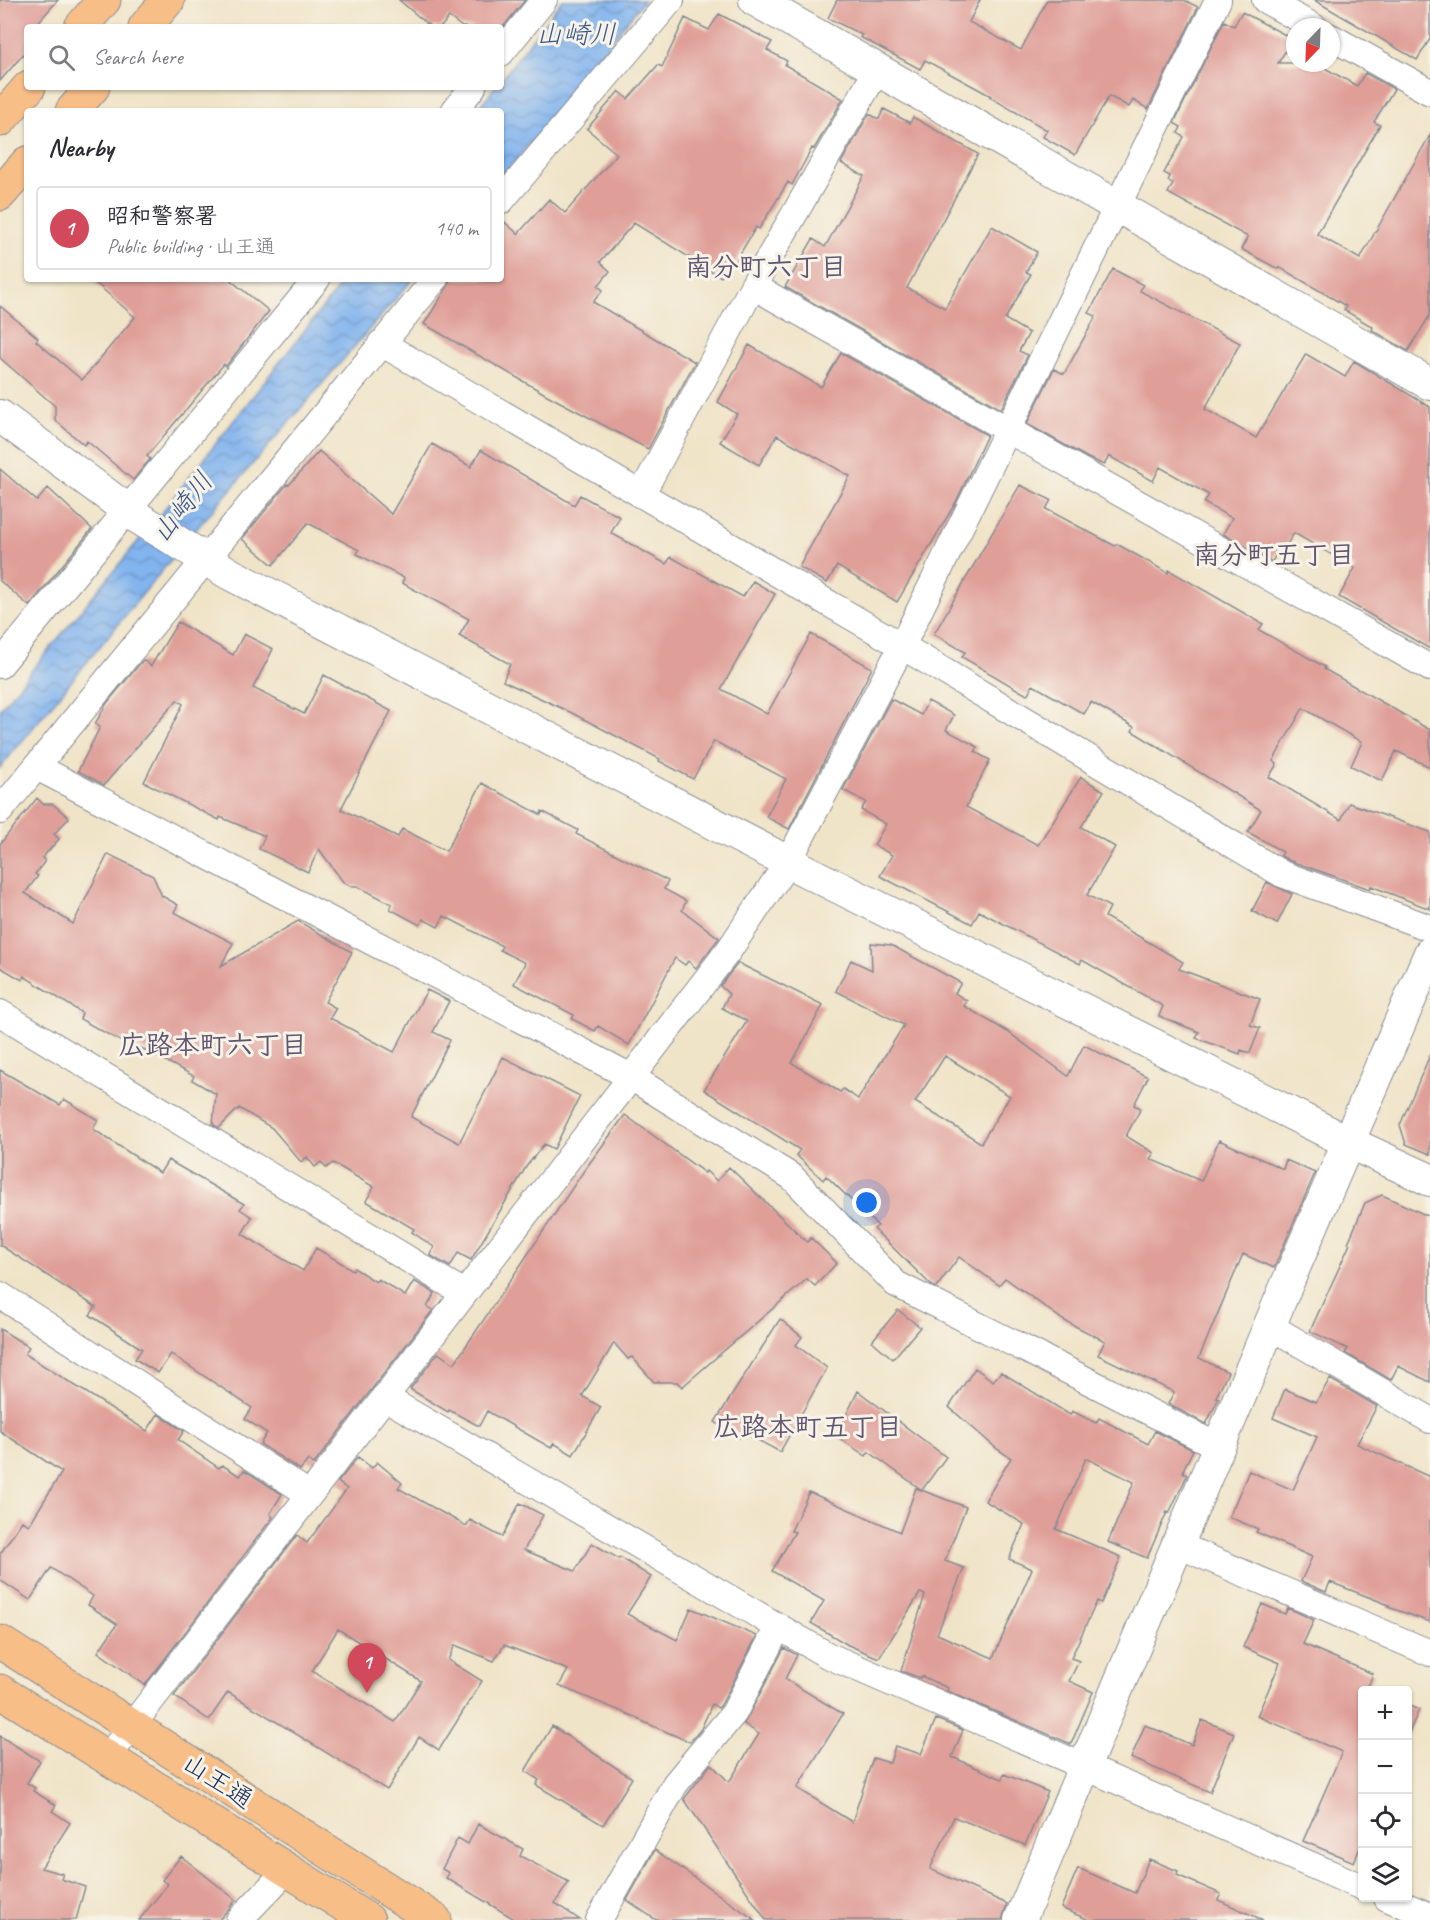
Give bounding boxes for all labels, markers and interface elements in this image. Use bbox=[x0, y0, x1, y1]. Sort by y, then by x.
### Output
water label: 山崎川 bbox=[536, 17, 617, 51]
north arrow bbox=[1286, 18, 1340, 72]
search box bbox=[24, 24, 504, 90]
icon: search bbox=[45, 41, 78, 74]
text: Search here bbox=[93, 43, 183, 71]
text: Nearby bbox=[48, 131, 113, 164]
text: 昭和警察署 bbox=[107, 202, 217, 230]
text: 1 bbox=[65, 216, 74, 241]
text: 140 m bbox=[435, 216, 478, 241]
text: Public building · 山王通 bbox=[107, 234, 275, 259]
district label: 南分町六丁目 bbox=[685, 250, 847, 284]
water label: 山崎川 bbox=[144, 465, 220, 549]
district label: 南分町五丁目 bbox=[1193, 538, 1355, 572]
district label: 広路本町六丁目 bbox=[119, 1028, 308, 1062]
your location bbox=[852, 1188, 881, 1217]
district label: 広路本町五丁目 bbox=[714, 1410, 903, 1444]
pin: 1 bbox=[348, 1644, 386, 1693]
map controls bbox=[1358, 1686, 1412, 1902]
button: + bbox=[1358, 1686, 1412, 1740]
button: − bbox=[1358, 1740, 1412, 1794]
street label: 山王通 bbox=[176, 1746, 260, 1816]
button: locate bbox=[1358, 1794, 1412, 1848]
button: layers bbox=[1358, 1848, 1412, 1902]

